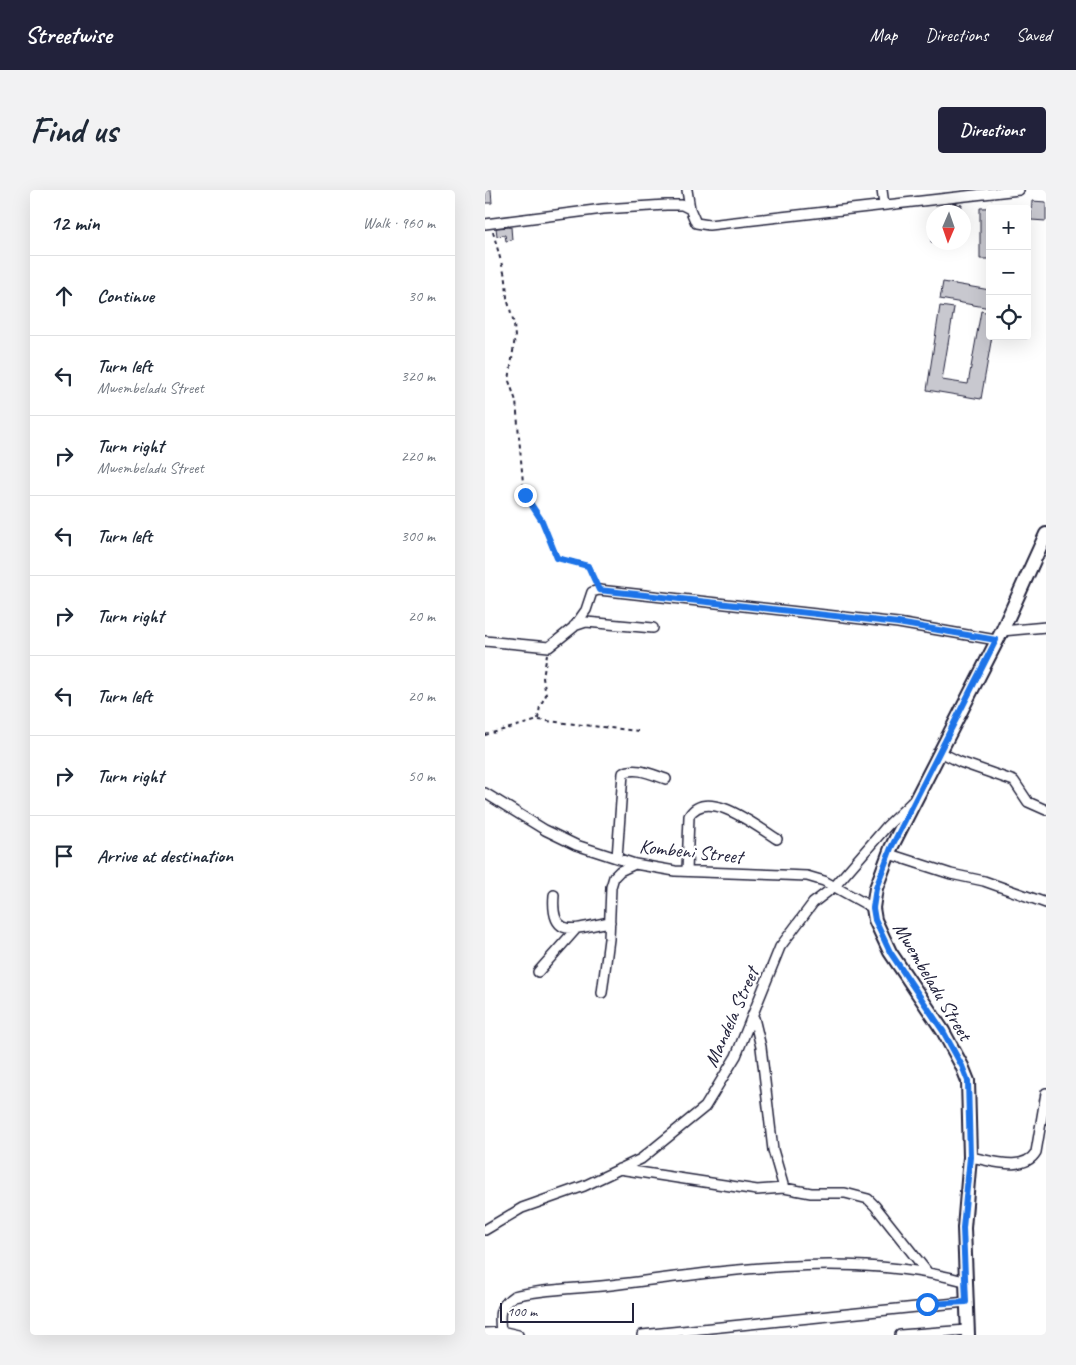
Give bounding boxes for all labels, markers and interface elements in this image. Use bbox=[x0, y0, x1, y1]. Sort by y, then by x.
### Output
text: Streetwise bbox=[25, 20, 111, 50]
text: Map bbox=[870, 24, 897, 46]
text: Directions bbox=[925, 24, 988, 46]
text: Saved bbox=[1016, 24, 1051, 46]
button: Directions bbox=[938, 107, 1046, 153]
text: Find us bbox=[30, 108, 117, 153]
north arrow bbox=[926, 205, 971, 250]
map controls bbox=[986, 205, 1031, 340]
button: + bbox=[986, 205, 1031, 250]
text: 12 min bbox=[50, 210, 100, 236]
text: Walk · 960 m bbox=[363, 213, 435, 233]
button: − bbox=[986, 250, 1031, 295]
icon: ahead bbox=[50, 282, 78, 310]
text: Continue bbox=[97, 284, 154, 308]
text: 30 m bbox=[408, 286, 435, 306]
button: locate bbox=[986, 295, 1031, 340]
text: Turn left bbox=[97, 354, 152, 378]
icon: left bbox=[50, 362, 78, 390]
text: 320 m bbox=[401, 366, 435, 386]
text: Mwembeladu Street bbox=[97, 378, 204, 398]
text: Turn right bbox=[97, 434, 164, 458]
icon: right bbox=[50, 442, 78, 470]
text: 220 m bbox=[401, 446, 435, 466]
text: Mwembeladu Street bbox=[97, 458, 204, 478]
route end bbox=[514, 484, 537, 507]
icon: left bbox=[50, 522, 78, 550]
text: Turn left bbox=[97, 524, 152, 548]
text: 300 m bbox=[401, 526, 435, 546]
icon: right bbox=[50, 602, 78, 630]
text: Turn right bbox=[97, 604, 164, 628]
text: 20 m bbox=[408, 606, 435, 626]
icon: left bbox=[50, 682, 78, 710]
text: Turn left bbox=[97, 684, 152, 708]
text: 20 m bbox=[408, 686, 435, 706]
icon: right bbox=[50, 762, 78, 790]
text: Turn right bbox=[97, 764, 164, 788]
text: 50 m bbox=[408, 766, 435, 786]
street label: Kombeni Street bbox=[638, 834, 747, 870]
icon: arrive bbox=[50, 842, 78, 870]
text: Arrive at destination bbox=[97, 844, 233, 868]
street label: Mwembeladu Street bbox=[887, 918, 979, 1047]
street label: Mandela Street bbox=[698, 960, 766, 1071]
route start bbox=[916, 1293, 939, 1316]
scale bar bbox=[500, 1300, 634, 1323]
text: 100 m bbox=[507, 1303, 537, 1320]

